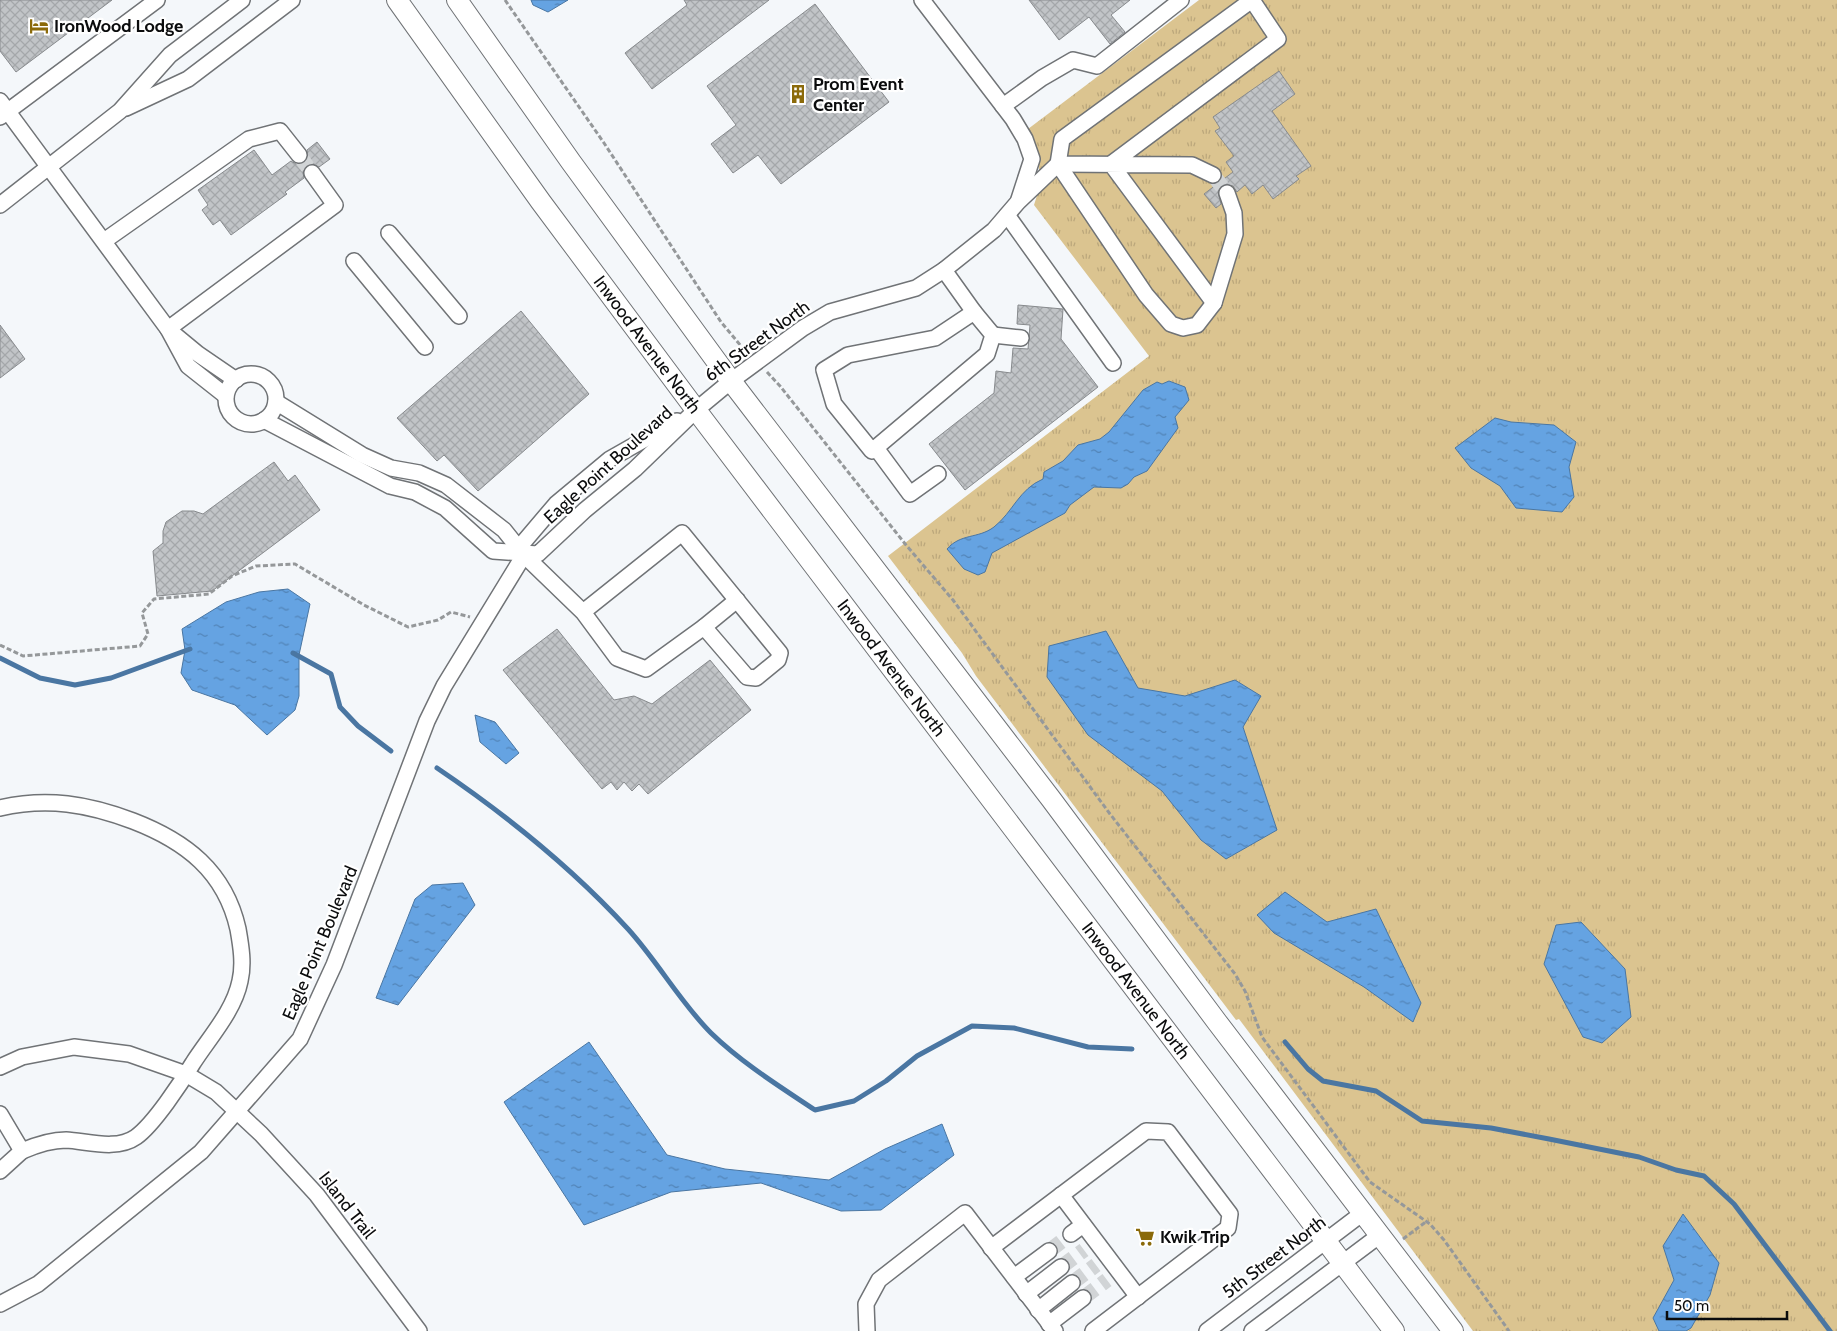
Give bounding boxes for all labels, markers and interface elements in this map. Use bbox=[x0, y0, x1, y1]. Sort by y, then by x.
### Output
hotel icon: IronWood Lodge bbox=[28, 15, 50, 37]
place label: IronWood Lodge bbox=[54, 15, 183, 37]
place label: Prom Event Center bbox=[813, 73, 904, 116]
building icon: Prom Event Center bbox=[787, 83, 809, 105]
street label: Inwood Avenue North bbox=[589, 271, 706, 418]
street label: 6th Street North bbox=[700, 296, 814, 386]
street label: Eagle Point Boulevard bbox=[539, 402, 677, 528]
street label: Inwood Avenue North bbox=[832, 595, 950, 741]
street label: Eagle Point Boulevard bbox=[278, 863, 362, 1023]
street label: Inwood Avenue North bbox=[1077, 918, 1195, 1064]
street label: Island Trail bbox=[314, 1167, 380, 1244]
street label: 5th Street North bbox=[1218, 1211, 1330, 1303]
supermarket icon: Kwik Trip bbox=[1134, 1226, 1156, 1248]
place label: Kwik Trip bbox=[1160, 1226, 1230, 1248]
scale bar bbox=[1667, 1288, 1787, 1320]
text: 50 m bbox=[1674, 1297, 1709, 1315]

